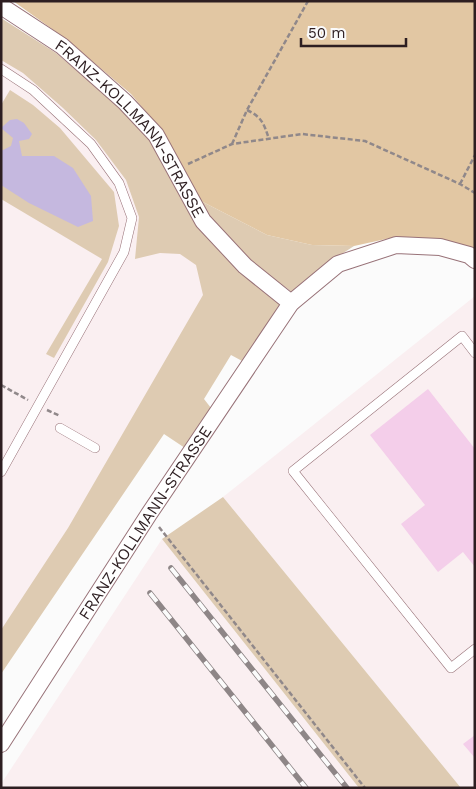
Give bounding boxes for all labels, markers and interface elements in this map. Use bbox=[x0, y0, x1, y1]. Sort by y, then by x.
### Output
scale bar bbox=[301, 15, 406, 47]
text: 50 m bbox=[308, 24, 345, 42]
street label: FRANZ-KOLLMANN-STRASSE bbox=[52, 35, 208, 221]
street label: FRANZ-KOLLMANN-STRASSE bbox=[75, 422, 216, 623]

